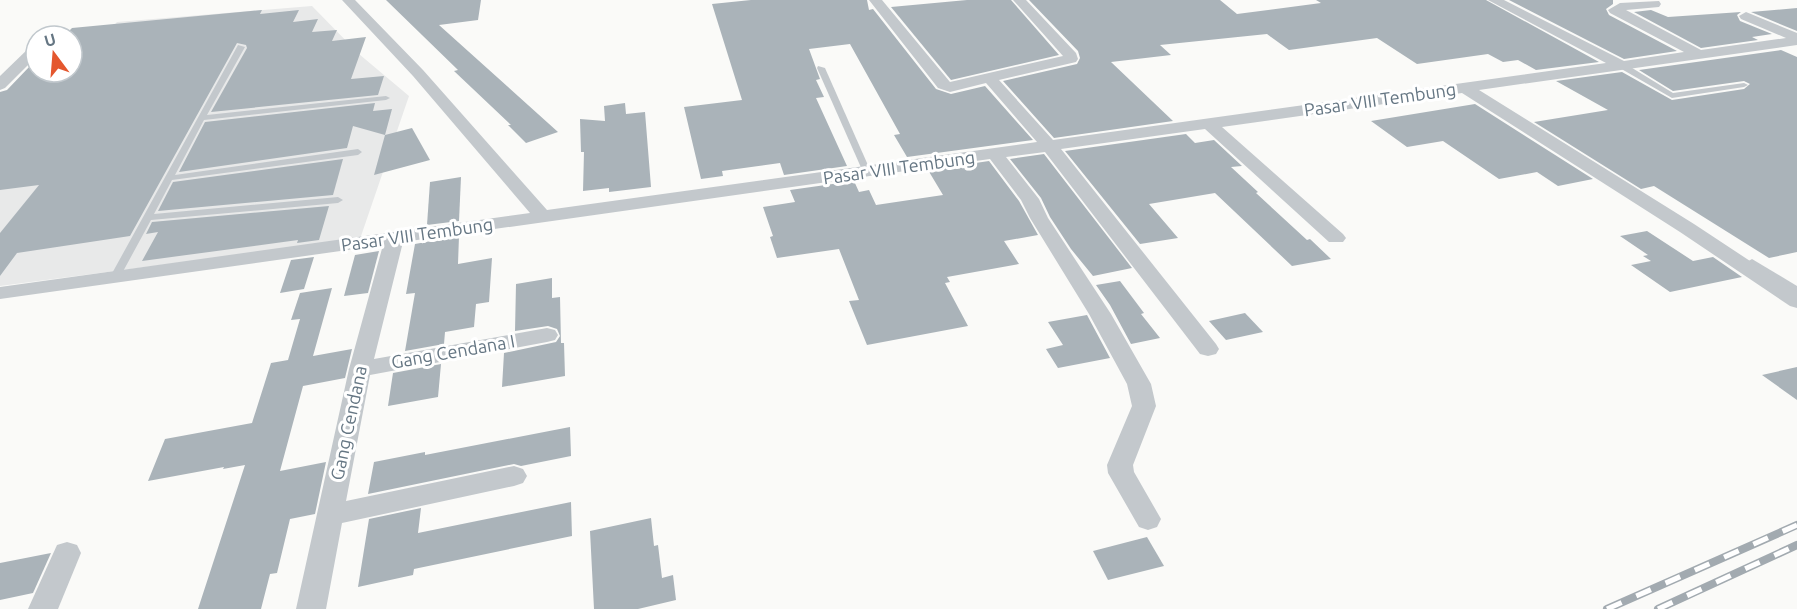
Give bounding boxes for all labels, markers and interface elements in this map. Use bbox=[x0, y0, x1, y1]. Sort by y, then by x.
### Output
north arrow bbox=[24, 24, 84, 84]
text: U bbox=[42, 29, 58, 50]
street label: Pasar VIII Tembung bbox=[1303, 78, 1457, 120]
street label: Pasar VIII Tembung bbox=[822, 146, 976, 188]
street label: Pasar VIII Tembung bbox=[340, 213, 494, 255]
street label: Gang Cendana I bbox=[389, 330, 516, 372]
street label: Gang Cendana bbox=[326, 364, 370, 482]

